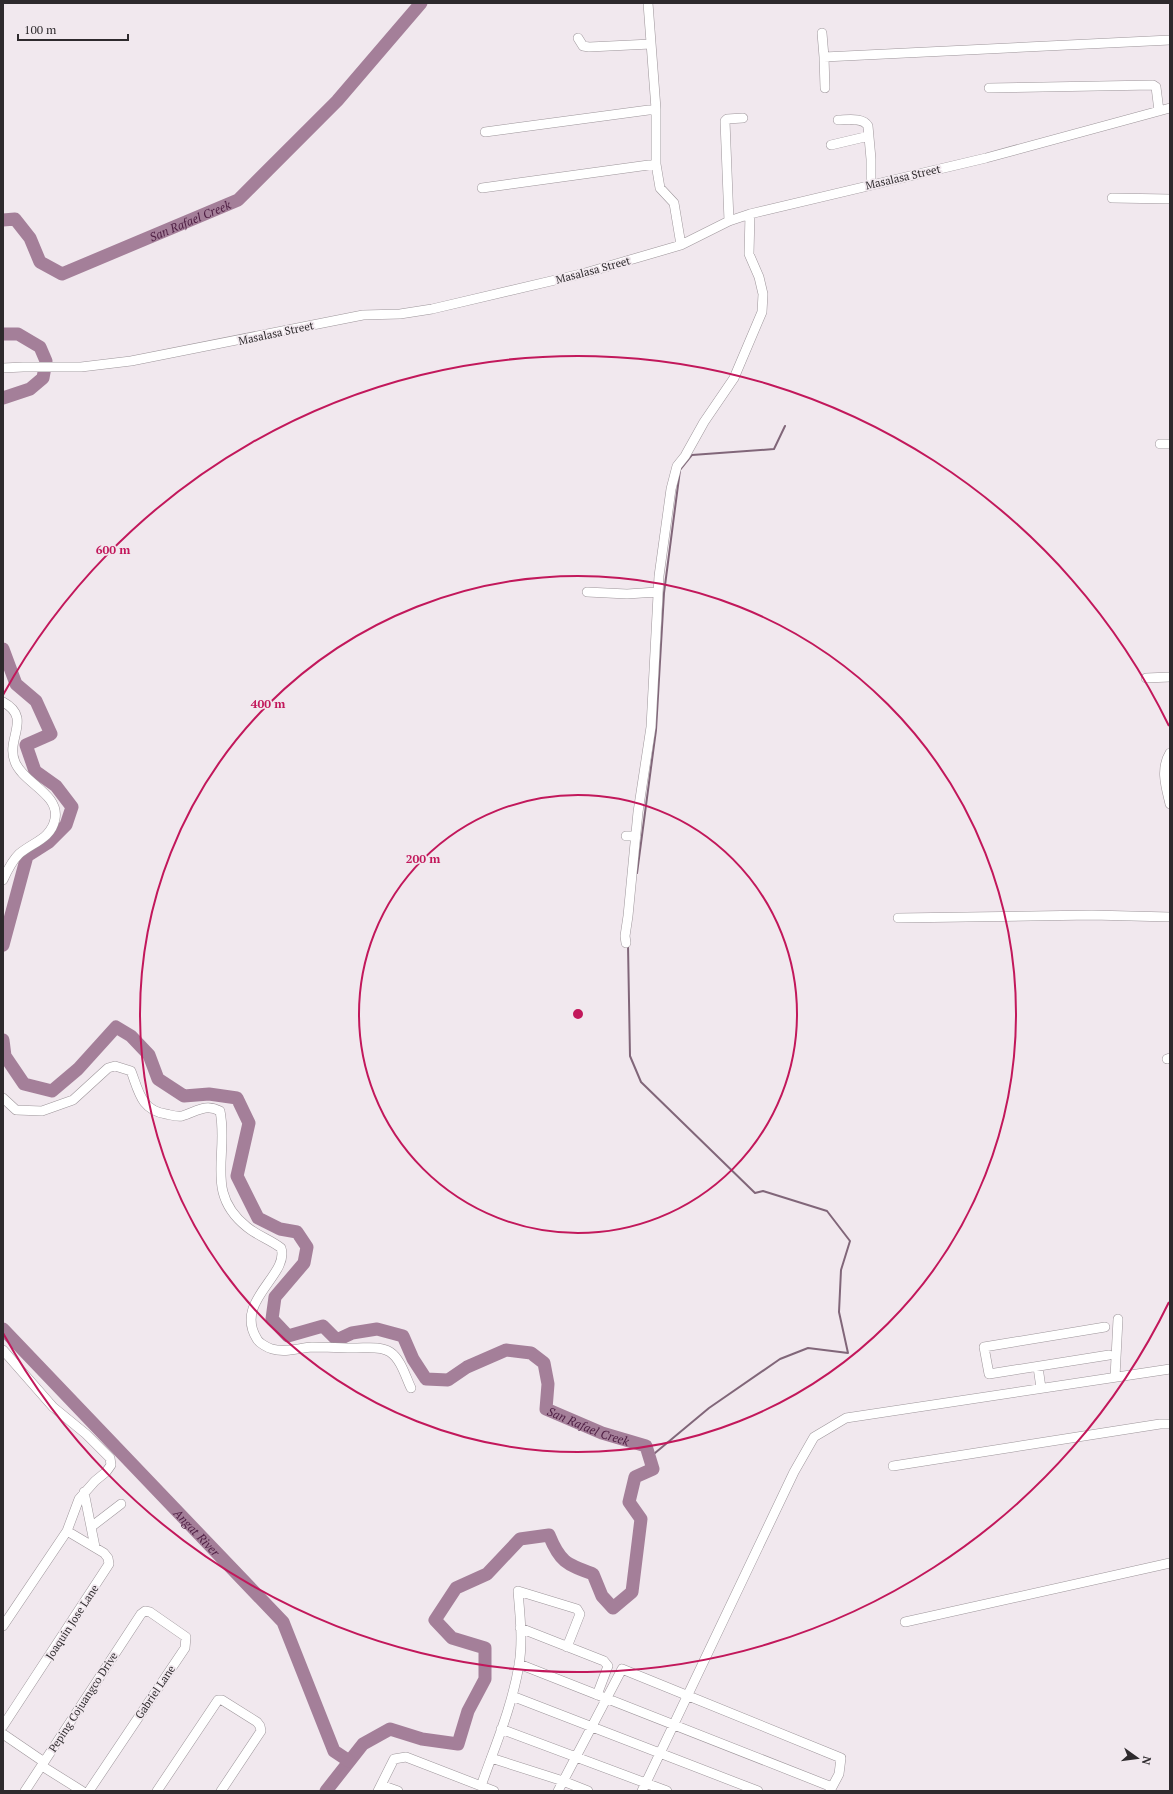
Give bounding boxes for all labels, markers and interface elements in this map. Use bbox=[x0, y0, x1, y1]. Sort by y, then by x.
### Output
scale bar bbox=[18, 16, 128, 42]
text: 100 m bbox=[24, 22, 57, 37]
street label: Masalasa Street bbox=[864, 162, 942, 192]
water label: San Rafael Creek bbox=[147, 196, 233, 244]
street label: Masalasa Street bbox=[554, 253, 632, 287]
street label: Masalasa Street bbox=[237, 318, 315, 348]
text: 600 m bbox=[96, 542, 130, 557]
text: 400 m bbox=[251, 696, 285, 711]
text: 200 m bbox=[406, 851, 440, 866]
centre of rings bbox=[571, 1007, 585, 1021]
water label: San Rafael Creek bbox=[545, 1403, 631, 1448]
water label: Angat River bbox=[170, 1505, 224, 1560]
street label: Joaquin Jose Lane bbox=[43, 1581, 102, 1662]
street label: Peping Cojuangco Drive bbox=[45, 1649, 121, 1755]
street label: Gabriel Lane bbox=[132, 1662, 178, 1722]
north arrow bbox=[1117, 1738, 1157, 1778]
text: N bbox=[1139, 1755, 1155, 1767]

